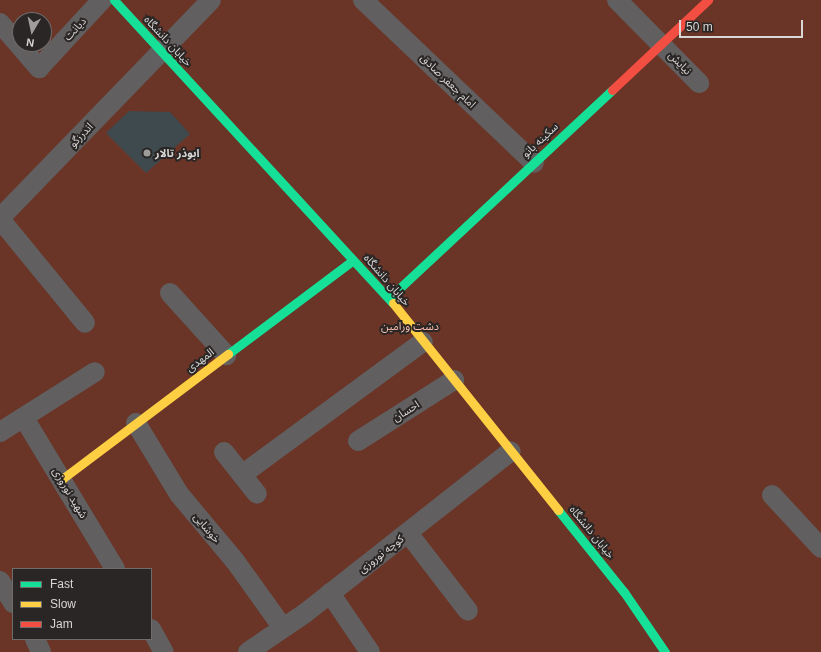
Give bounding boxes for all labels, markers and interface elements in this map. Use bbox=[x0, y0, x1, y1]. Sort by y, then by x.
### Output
north arrow bbox=[12, 12, 52, 52]
scale bar bbox=[681, 12, 805, 38]
street label: خیابان دانشگاه bbox=[141, 13, 195, 69]
street label: دیانت bbox=[61, 15, 89, 43]
text: 50 m bbox=[686, 20, 713, 34]
text: N bbox=[25, 36, 35, 49]
street label: نیایش bbox=[666, 49, 694, 77]
street label: امام جعفر صادق bbox=[418, 51, 478, 111]
street label: اندرزگو bbox=[66, 120, 96, 150]
street label: سکینه بانو bbox=[519, 120, 561, 160]
place label: ابوذر تالار bbox=[155, 146, 199, 160]
marker: ابوذر تالار bbox=[142, 148, 152, 158]
street label: خیابان دانشگاه bbox=[361, 252, 413, 308]
park label: دشت ورامین bbox=[381, 319, 439, 333]
street label: المهدی bbox=[183, 345, 217, 375]
street label: احسان bbox=[390, 398, 422, 424]
street label: شهید نوروزی bbox=[50, 465, 90, 521]
street label: خیابان دانشگاه bbox=[567, 503, 617, 561]
street label: خوشایی bbox=[191, 510, 223, 546]
street label: کوچه نوروزی bbox=[356, 532, 406, 576]
legend bbox=[12, 568, 152, 640]
text: Fast bbox=[50, 577, 73, 591]
text: Slow bbox=[50, 597, 76, 611]
text: Jam bbox=[50, 617, 73, 631]

